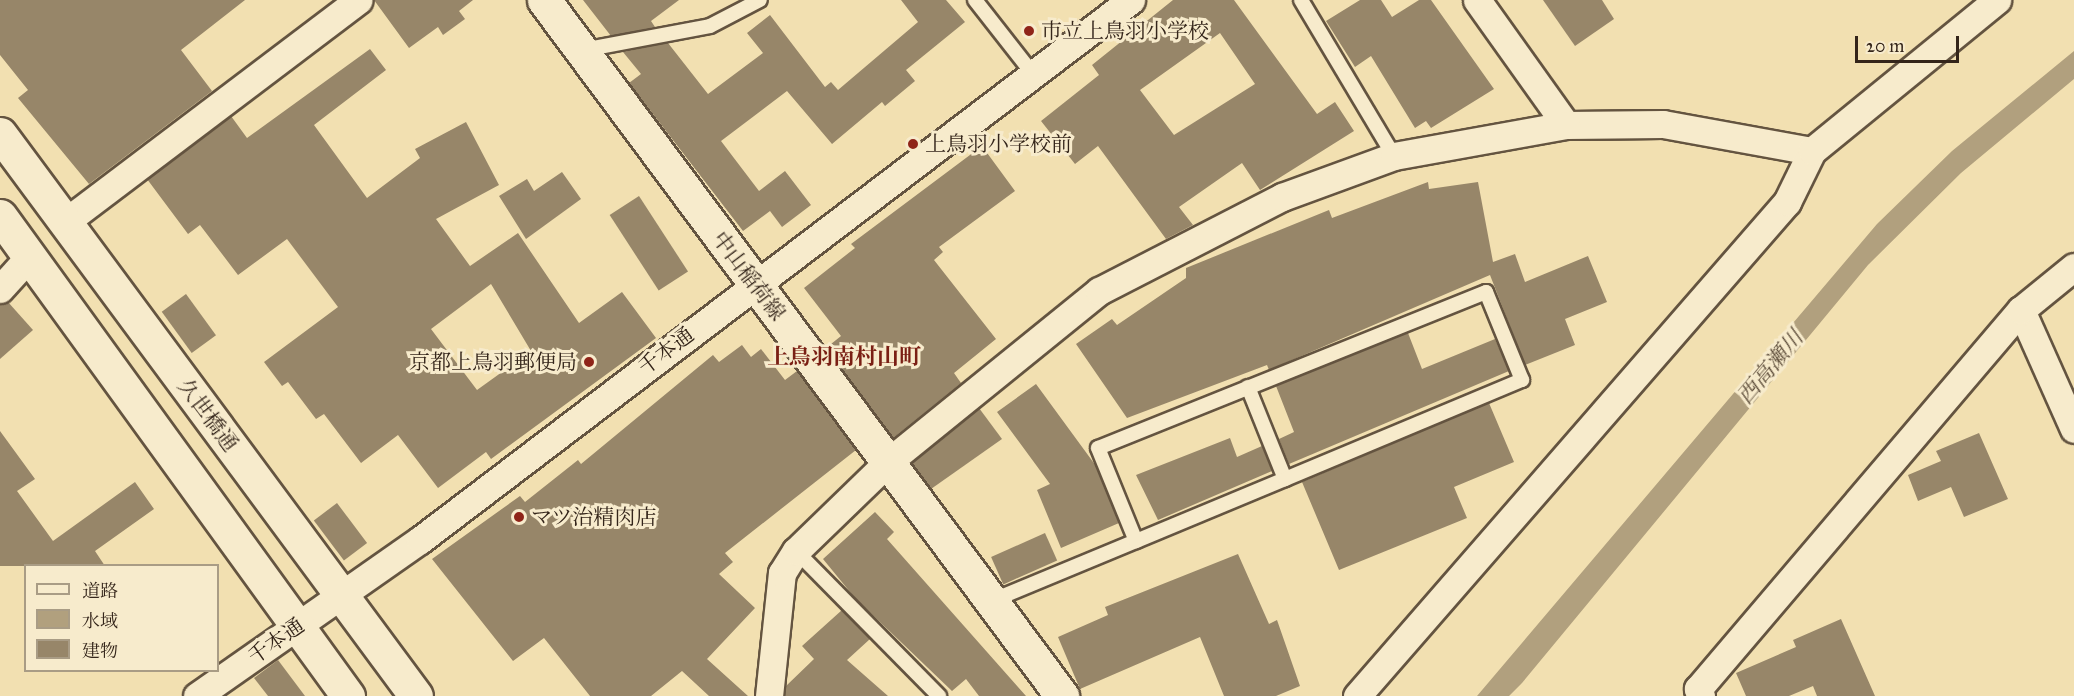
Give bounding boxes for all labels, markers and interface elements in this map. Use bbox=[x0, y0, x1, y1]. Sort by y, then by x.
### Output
place label: 市立上鳥羽小学校 bbox=[1041, 18, 1209, 44]
marker: 市立上鳥羽小学校 bbox=[1022, 24, 1036, 38]
scale bar bbox=[1858, 24, 1962, 62]
text: 20 m bbox=[1866, 35, 1904, 57]
place label: 上鳥羽小学校前 bbox=[925, 131, 1072, 157]
marker: 上鳥羽小学校前 bbox=[906, 137, 920, 151]
street label: 中山稲荷線 bbox=[707, 226, 791, 326]
street label: 千本通 bbox=[633, 322, 699, 380]
water label: 西高瀬川 bbox=[1732, 325, 1808, 409]
district label: 上鳥羽南村山町 bbox=[767, 344, 921, 370]
place label: 京都上鳥羽郵便局 bbox=[409, 349, 577, 375]
marker: 京都上鳥羽郵便局 bbox=[582, 355, 596, 369]
street label: 久世橋通 bbox=[173, 374, 243, 456]
place label: マツ治精肉店 bbox=[531, 504, 657, 530]
marker: マツ治精肉店 bbox=[512, 510, 526, 524]
legend bbox=[24, 564, 219, 672]
text: 道路 bbox=[82, 580, 118, 602]
text: 水域 bbox=[82, 610, 118, 632]
street label: 千本通 bbox=[243, 613, 309, 669]
text: 建物 bbox=[82, 640, 118, 662]

